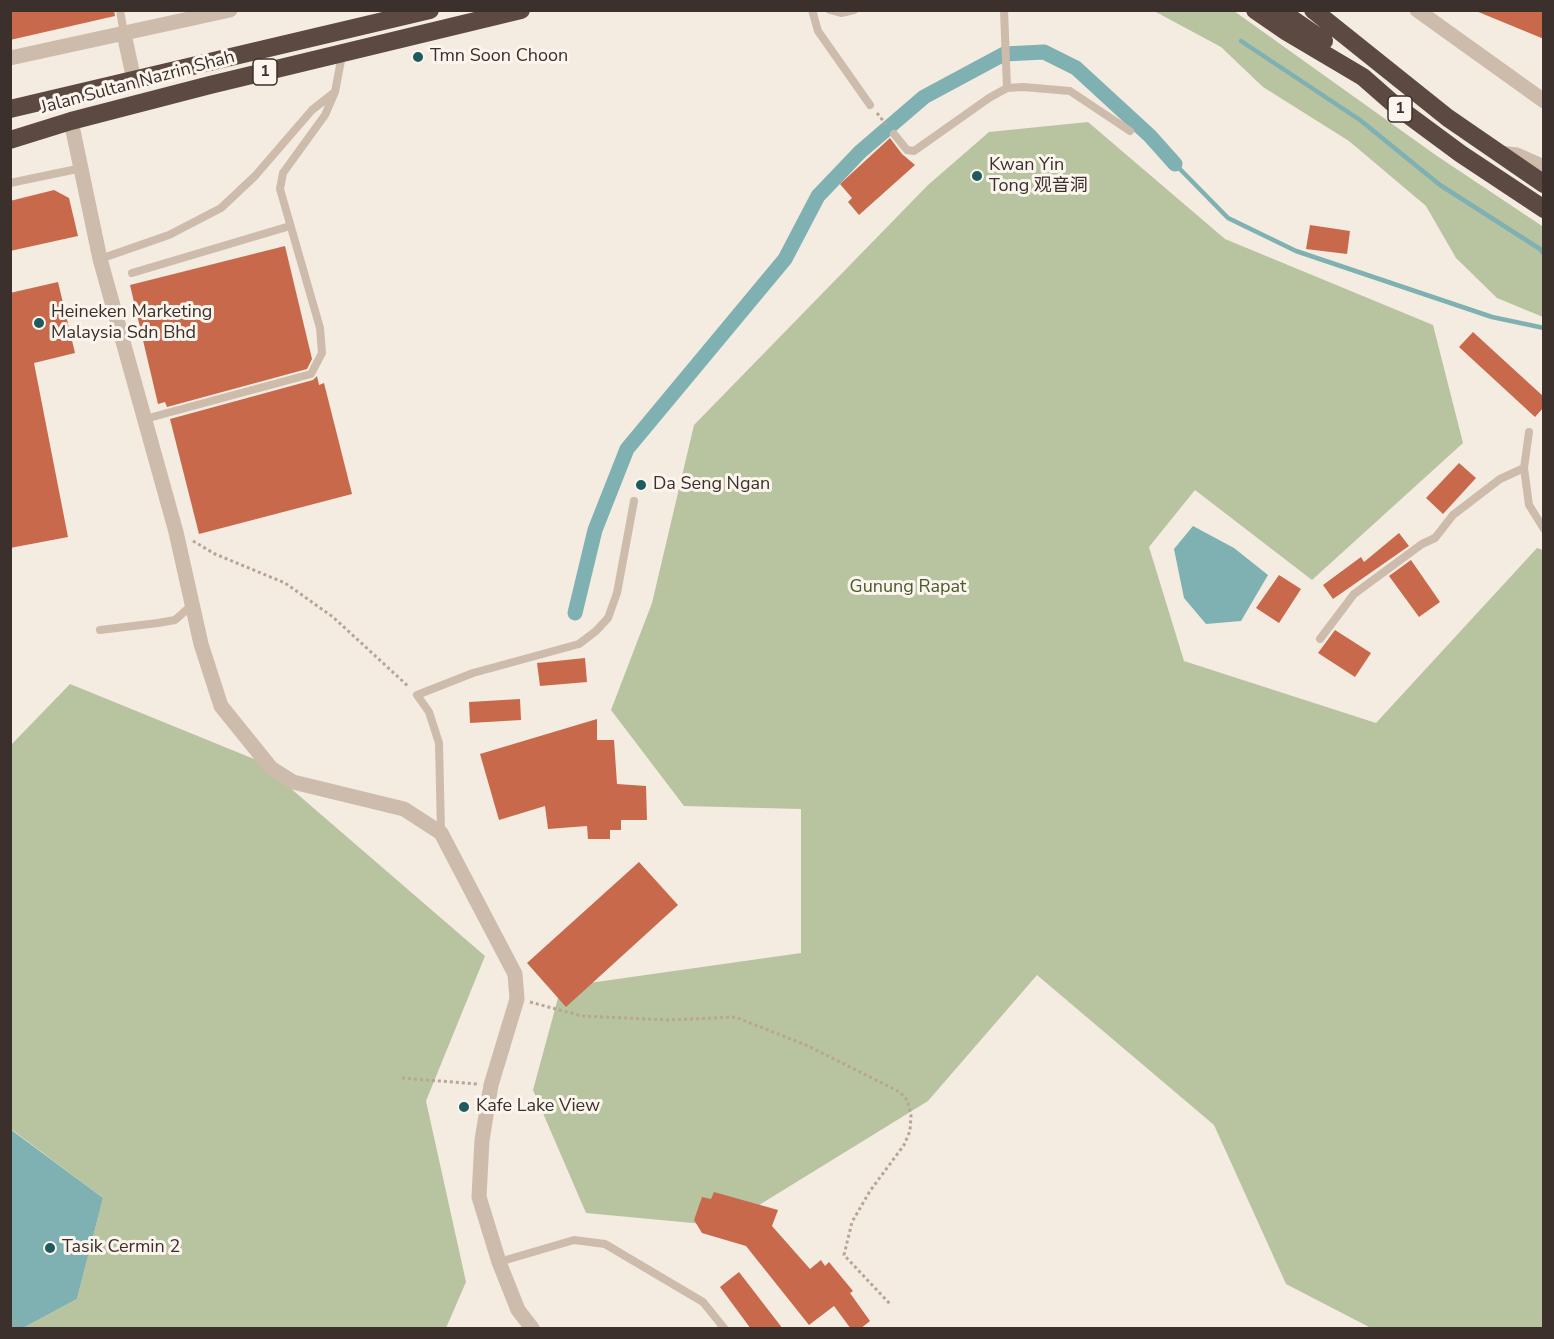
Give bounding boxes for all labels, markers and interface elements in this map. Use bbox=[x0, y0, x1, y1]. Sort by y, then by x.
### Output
place label: Tmn Soon Choon bbox=[430, 46, 568, 68]
street label: Jalan Sultan Nazrin Shah bbox=[39, 47, 237, 119]
marker: Tmn Soon Choon bbox=[411, 50, 425, 64]
road number: 1 bbox=[253, 59, 277, 85]
road number: 1 bbox=[1388, 96, 1412, 122]
place label: Kwan Yin Tong 观音洞 bbox=[989, 155, 1088, 198]
marker: Kwan Yin Tong 观音洞 bbox=[970, 169, 984, 183]
place label: Heineken Marketing Malaysia Sdn Bhd bbox=[51, 302, 212, 344]
marker: Heineken Marketing Malaysia Sdn Bhd bbox=[32, 316, 46, 330]
place label: Da Seng Ngan bbox=[653, 474, 770, 496]
marker: Da Seng Ngan bbox=[634, 478, 648, 492]
park label: Gunung Rapat bbox=[850, 577, 966, 599]
place label: Kafe Lake View bbox=[476, 1096, 600, 1118]
marker: Kafe Lake View bbox=[457, 1100, 471, 1114]
place label: Tasik Cermin 2 bbox=[62, 1237, 180, 1259]
marker: Tasik Cermin 2 bbox=[43, 1241, 57, 1255]

